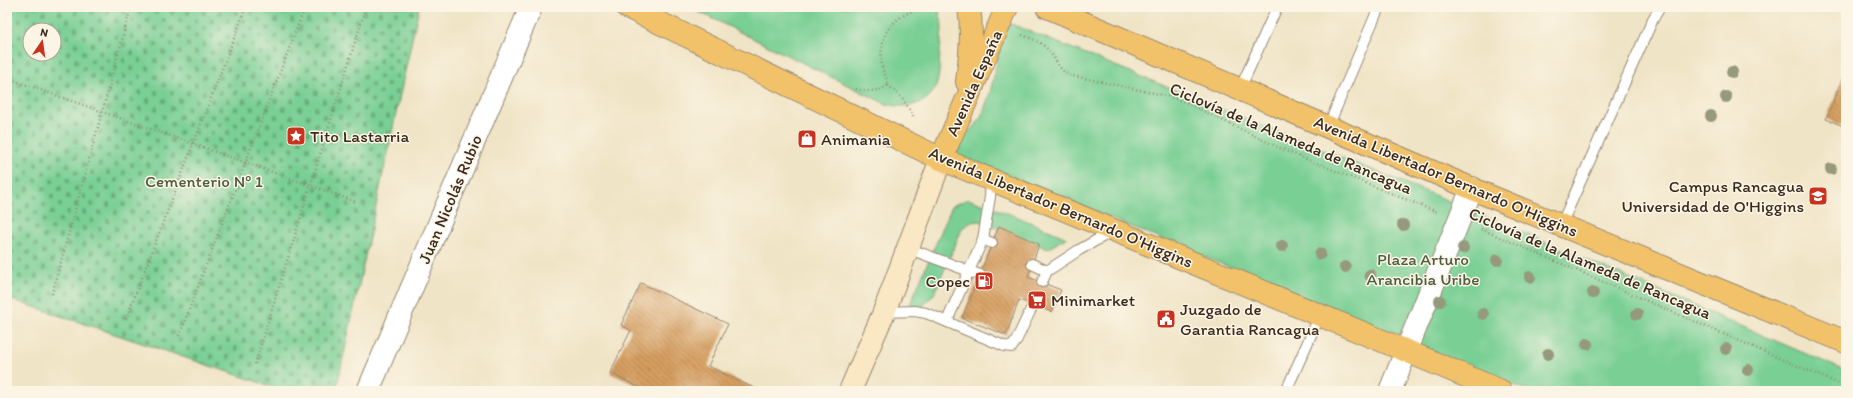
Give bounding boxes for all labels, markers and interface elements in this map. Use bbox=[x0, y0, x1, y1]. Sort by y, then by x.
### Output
north arrow bbox=[22, 22, 62, 62]
text: N bbox=[39, 26, 49, 40]
street label: Avenida España bbox=[942, 27, 1006, 139]
street label: Ciclovía de la Alameda de Rancagua bbox=[1167, 78, 1415, 198]
street label: Avenida Libertador Bernardo O'Higgins bbox=[1311, 111, 1581, 241]
place icon: Tito Lastarria bbox=[285, 125, 307, 147]
place label: Tito Lastarria bbox=[310, 126, 409, 146]
shop icon: Animania bbox=[796, 128, 818, 150]
place label: Animania bbox=[821, 129, 891, 149]
street label: Juan Nicolás Rubio bbox=[414, 132, 486, 266]
street label: Avenida Libertador Bernardo O'Higgins bbox=[926, 142, 1196, 272]
park label: Cementerio Nº 1 bbox=[145, 171, 263, 191]
place label: Campus Rancagua Universidad de O'Higgins bbox=[1621, 176, 1804, 216]
school or university icon: Campus Rancagua Universidad de O'Higgins bbox=[1807, 185, 1829, 207]
street label: Ciclovía de la Alameda de Rancagua bbox=[1466, 203, 1714, 323]
park label: Plaza Arturo Arancibia Uribe bbox=[1367, 249, 1479, 289]
fuel station icon: Copec bbox=[973, 270, 995, 292]
place label: Copec bbox=[926, 271, 970, 291]
supermarket icon: Minimarket bbox=[1026, 289, 1048, 311]
place label: Minimarket bbox=[1051, 290, 1136, 310]
place label: Juzgado de Garantia Rancagua bbox=[1180, 299, 1319, 339]
public building icon: Juzgado de Garantia Rancagua bbox=[1155, 308, 1177, 330]

